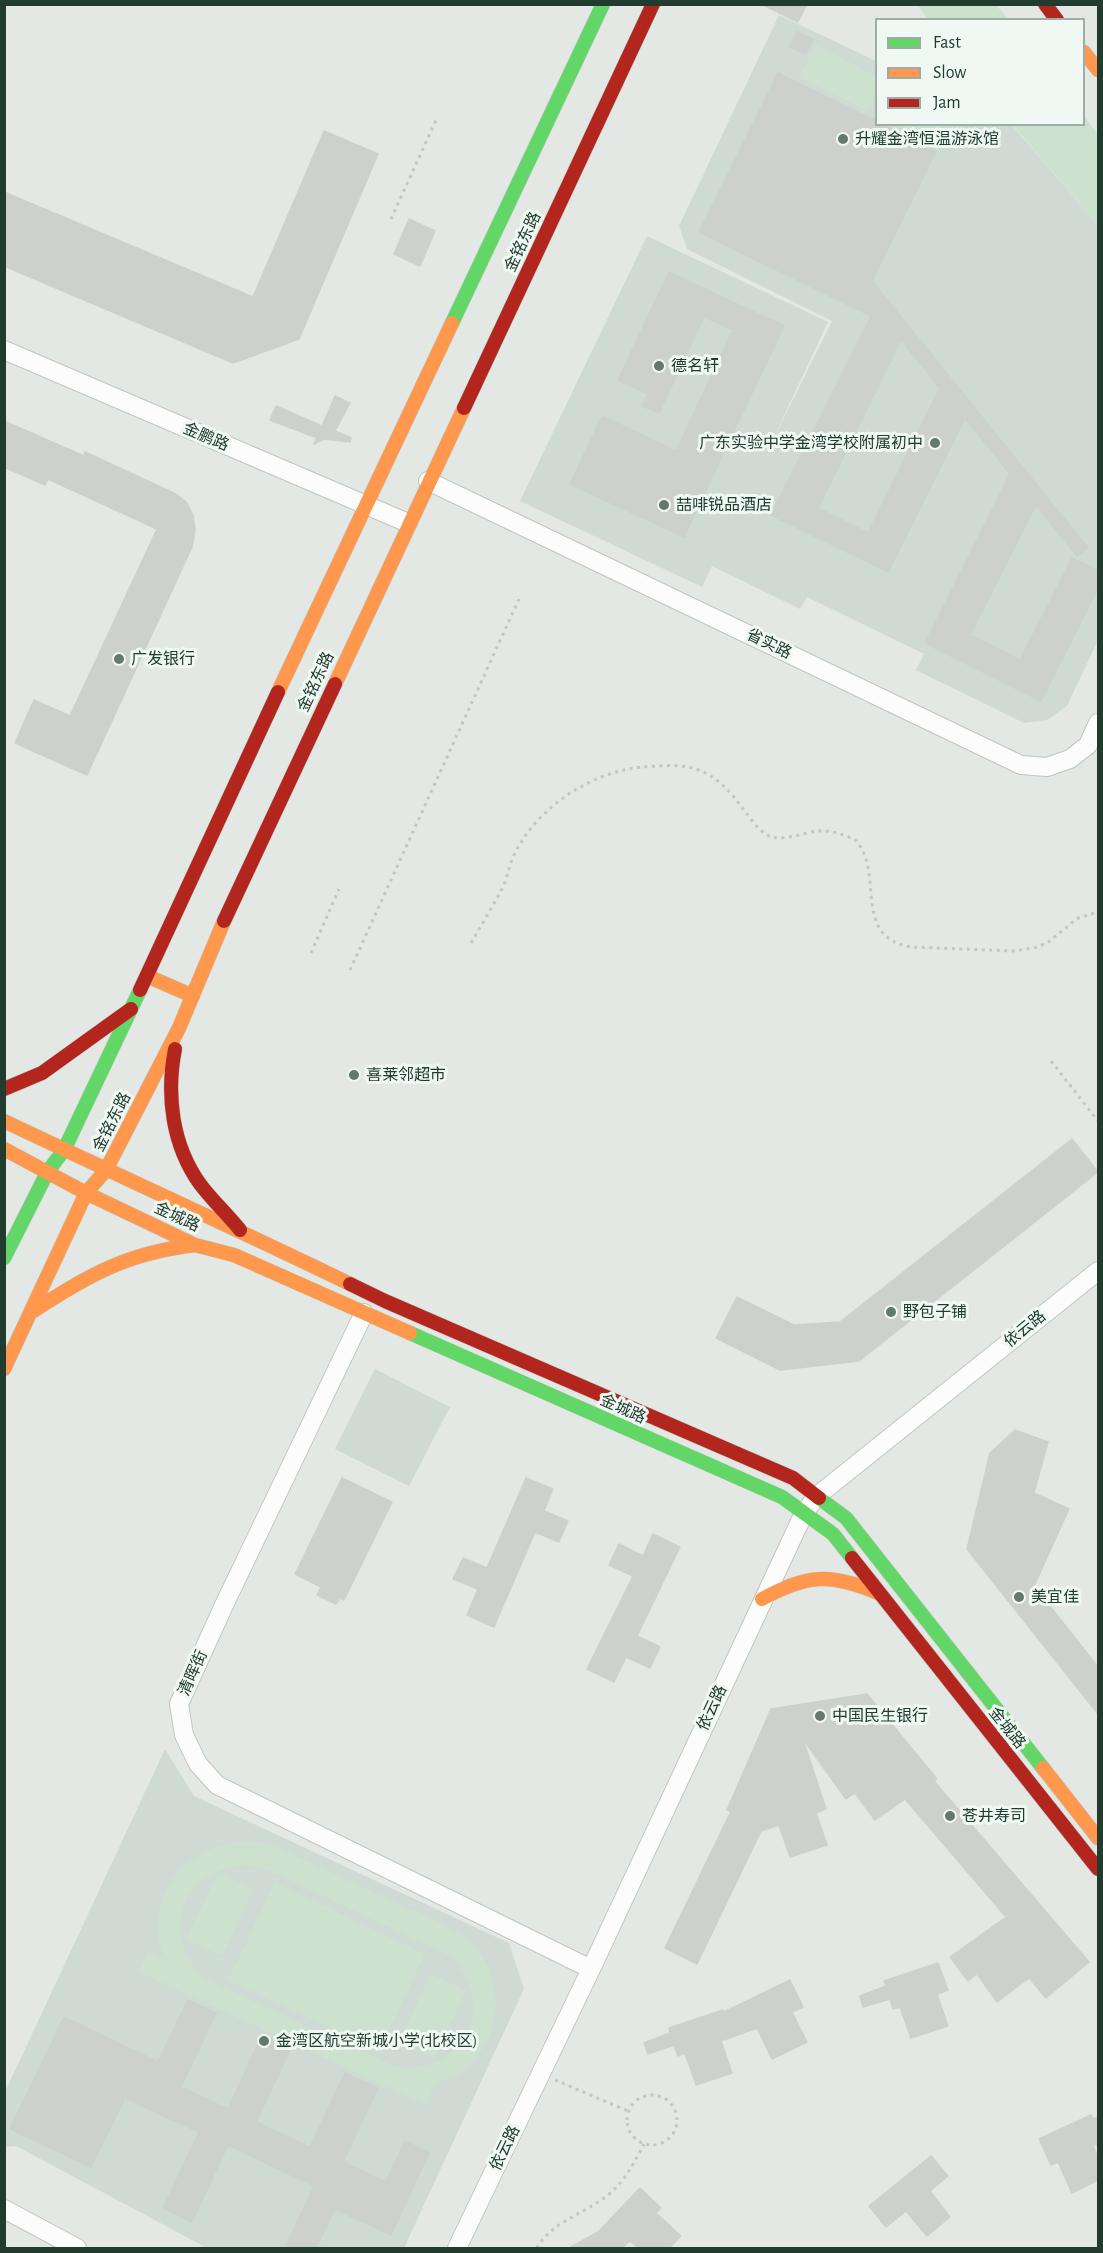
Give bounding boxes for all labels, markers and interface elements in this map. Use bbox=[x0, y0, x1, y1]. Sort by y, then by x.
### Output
legend bbox=[875, 18, 1085, 126]
text: Fast bbox=[933, 34, 961, 52]
text: Slow bbox=[933, 64, 966, 82]
text: Jam bbox=[933, 94, 961, 112]
place label: 升耀金湾恒温游泳馆 bbox=[855, 129, 999, 149]
marker: 升耀金湾恒温游泳馆 bbox=[836, 132, 850, 146]
street label: 金铭东路 bbox=[501, 209, 545, 275]
place label: 德名轩 bbox=[671, 356, 719, 376]
marker: 德名轩 bbox=[652, 359, 666, 373]
street label: 金鹏路 bbox=[180, 419, 232, 455]
place label: 广东实验中学金湾学校附属初中 bbox=[699, 433, 923, 453]
marker: 广东实验中学金湾学校附属初中 bbox=[928, 436, 942, 450]
place label: 喆啡锐品酒店 bbox=[676, 495, 772, 515]
marker: 喆啡锐品酒店 bbox=[657, 498, 671, 512]
street label: 省实路 bbox=[743, 625, 795, 663]
place label: 广发银行 bbox=[131, 649, 195, 669]
street label: 金铭东路 bbox=[294, 649, 338, 715]
marker: 广发银行 bbox=[112, 652, 126, 666]
place label: 喜莱邻超市 bbox=[366, 1065, 446, 1085]
marker: 喜莱邻超市 bbox=[347, 1068, 361, 1082]
street label: 金铭东路 bbox=[89, 1089, 135, 1155]
street label: 金城路 bbox=[151, 1198, 203, 1236]
place label: 野包子铺 bbox=[903, 1302, 967, 1322]
marker: 野包子铺 bbox=[884, 1305, 898, 1319]
street label: 依云路 bbox=[1000, 1306, 1050, 1352]
street label: 金城路 bbox=[597, 1390, 649, 1428]
place label: 美宜佳 bbox=[1031, 1587, 1079, 1607]
marker: 美宜佳 bbox=[1012, 1590, 1026, 1604]
street label: 清晖街 bbox=[174, 1647, 212, 1699]
street label: 依云路 bbox=[693, 1682, 731, 1734]
street label: 金城路 bbox=[984, 1703, 1030, 1753]
place label: 中国民生银行 bbox=[832, 1706, 928, 1726]
marker: 中国民生银行 bbox=[813, 1709, 827, 1723]
place label: 苍井寿司 bbox=[962, 1806, 1026, 1826]
marker: 苍井寿司 bbox=[943, 1809, 957, 1823]
place label: 金湾区航空新城小学(北校区) bbox=[276, 2031, 478, 2051]
marker: 金湾区航空新城小学(北校区) bbox=[257, 2034, 271, 2048]
street label: 依云路 bbox=[486, 2122, 524, 2174]

